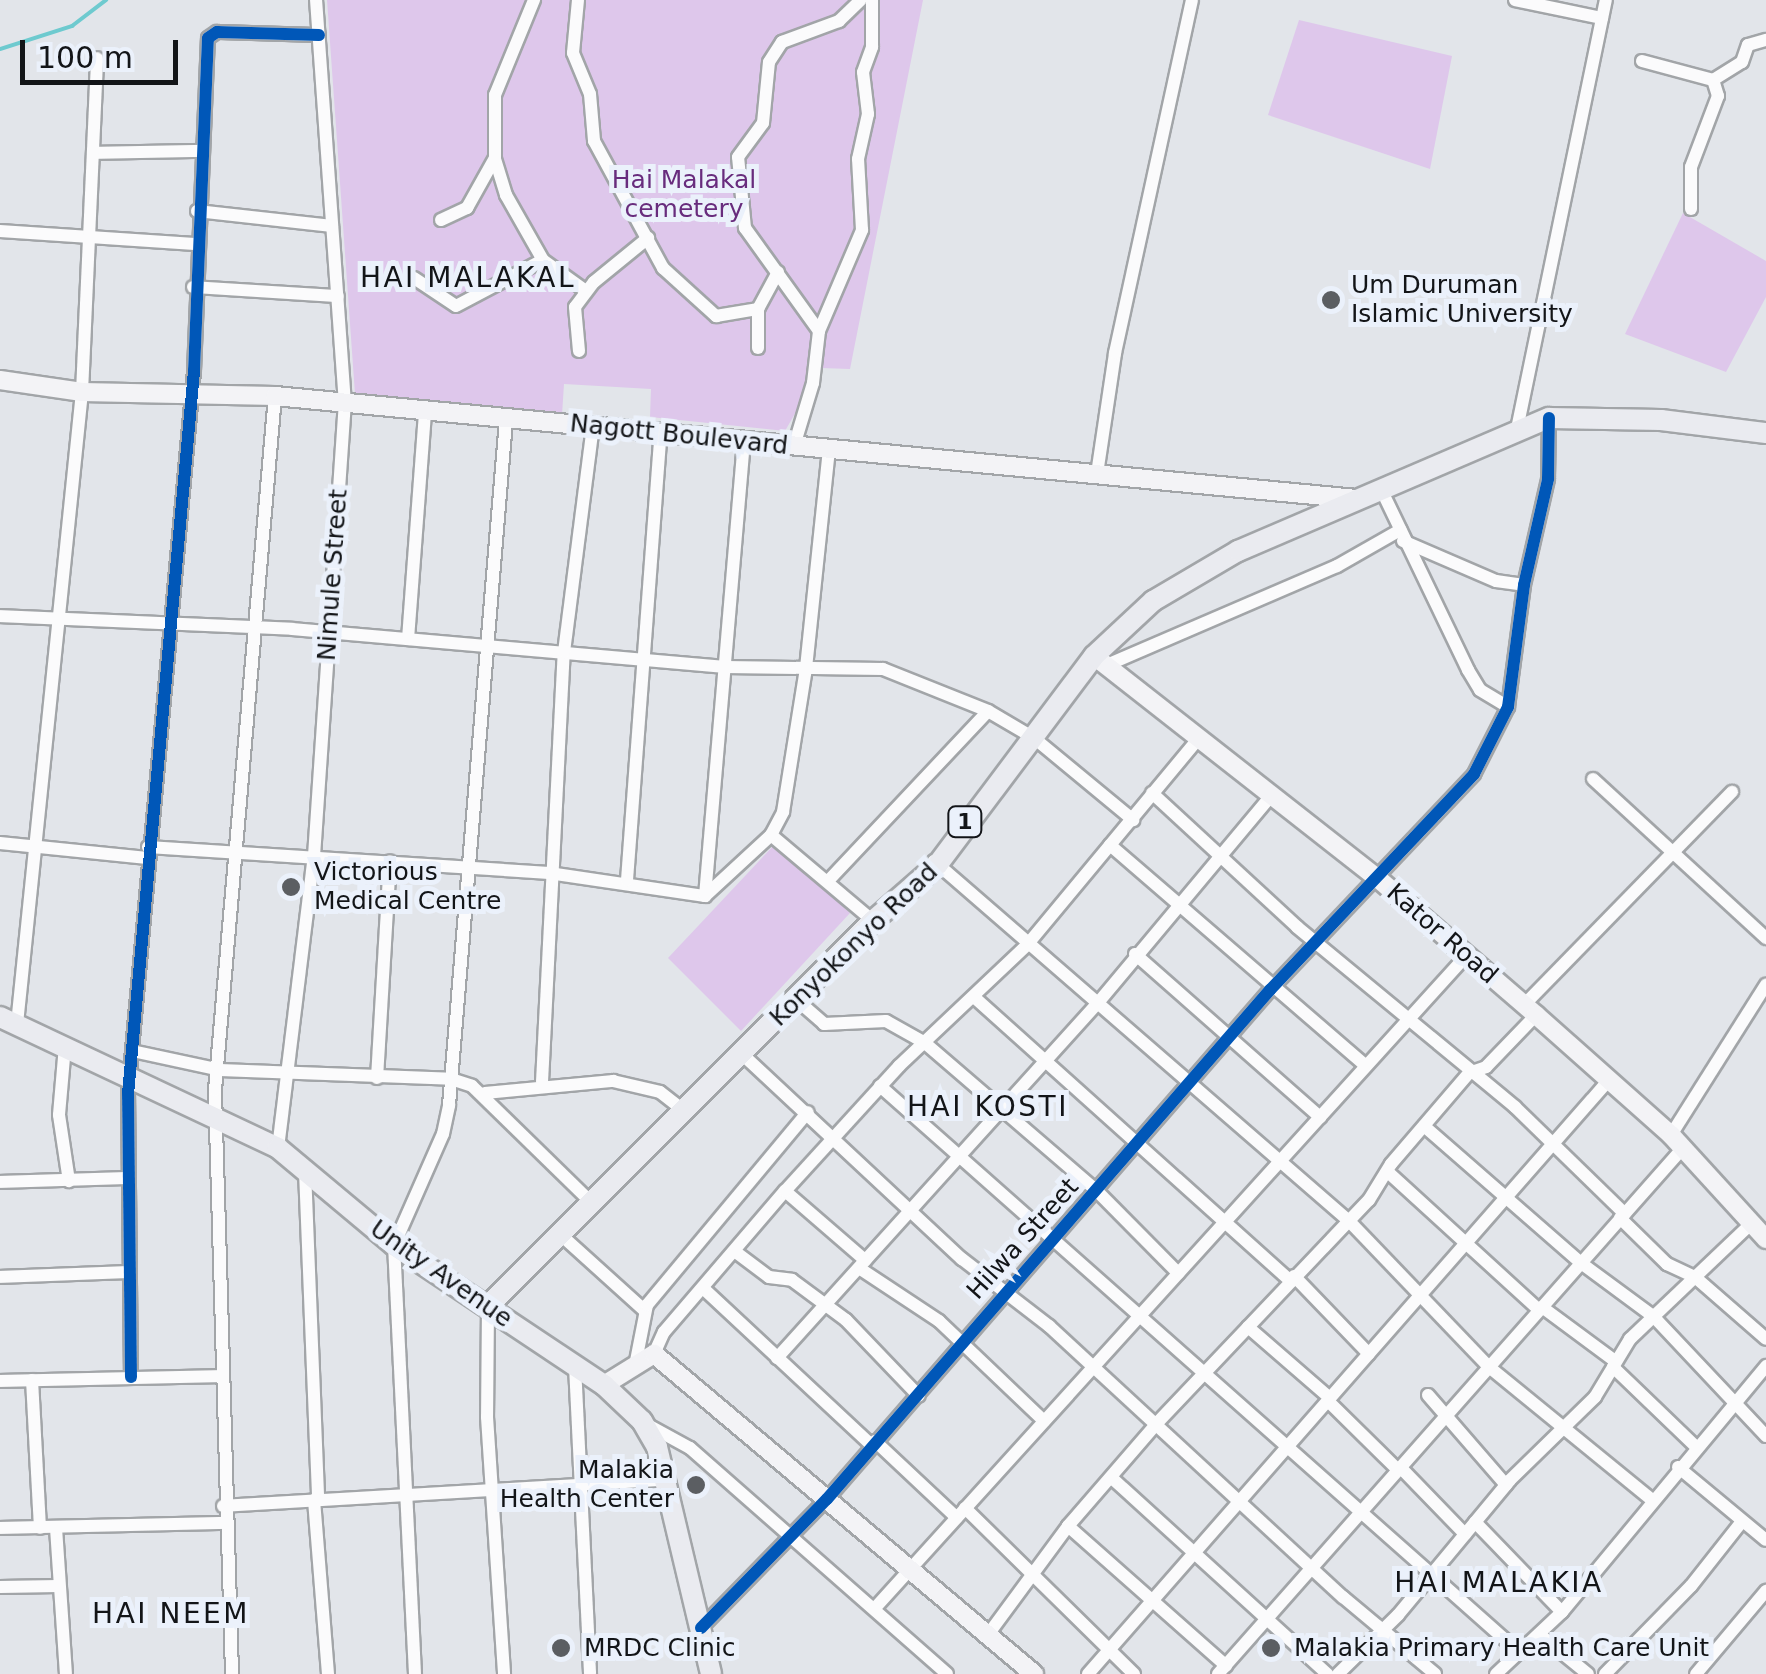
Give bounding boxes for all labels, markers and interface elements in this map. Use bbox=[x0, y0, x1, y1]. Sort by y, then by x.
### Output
scale bar bbox=[25, 20, 182, 82]
text: 100 m bbox=[37, 40, 133, 75]
park label: Hai Malakal cemetery bbox=[612, 166, 756, 225]
district label: HAI MALAKAL bbox=[360, 261, 576, 295]
place label: Um Duruman Islamic University bbox=[1351, 271, 1573, 330]
marker: Um Duruman Islamic University bbox=[1320, 289, 1342, 311]
street label: Nagott Boulevard bbox=[568, 409, 790, 461]
street label: Nimule Street bbox=[312, 488, 354, 662]
road number: 1 bbox=[945, 805, 985, 839]
street label: Konyokonyo Road bbox=[764, 857, 944, 1033]
place label: Victorious Medical Centre bbox=[314, 858, 501, 917]
marker: Victorious Medical Centre bbox=[278, 874, 304, 900]
street label: Kator Road bbox=[1380, 878, 1504, 990]
district label: HAI KOSTI bbox=[907, 1090, 1069, 1124]
street label: Hilwa Street bbox=[961, 1172, 1085, 1306]
street label: Unity Avenue bbox=[364, 1214, 518, 1334]
place label: Malakia Health Center bbox=[500, 1456, 674, 1515]
marker: Malakia Health Center bbox=[683, 1472, 709, 1498]
district label: HAI MALAKIA bbox=[1394, 1566, 1604, 1600]
district label: HAI NEEM bbox=[92, 1597, 250, 1631]
place label: MRDC Clinic bbox=[584, 1633, 735, 1663]
place label: Malakia Primary Health Care Unit bbox=[1294, 1633, 1709, 1663]
marker: MRDC Clinic bbox=[548, 1635, 574, 1661]
marker: Malakia Primary Health Care Unit bbox=[1258, 1635, 1284, 1661]

